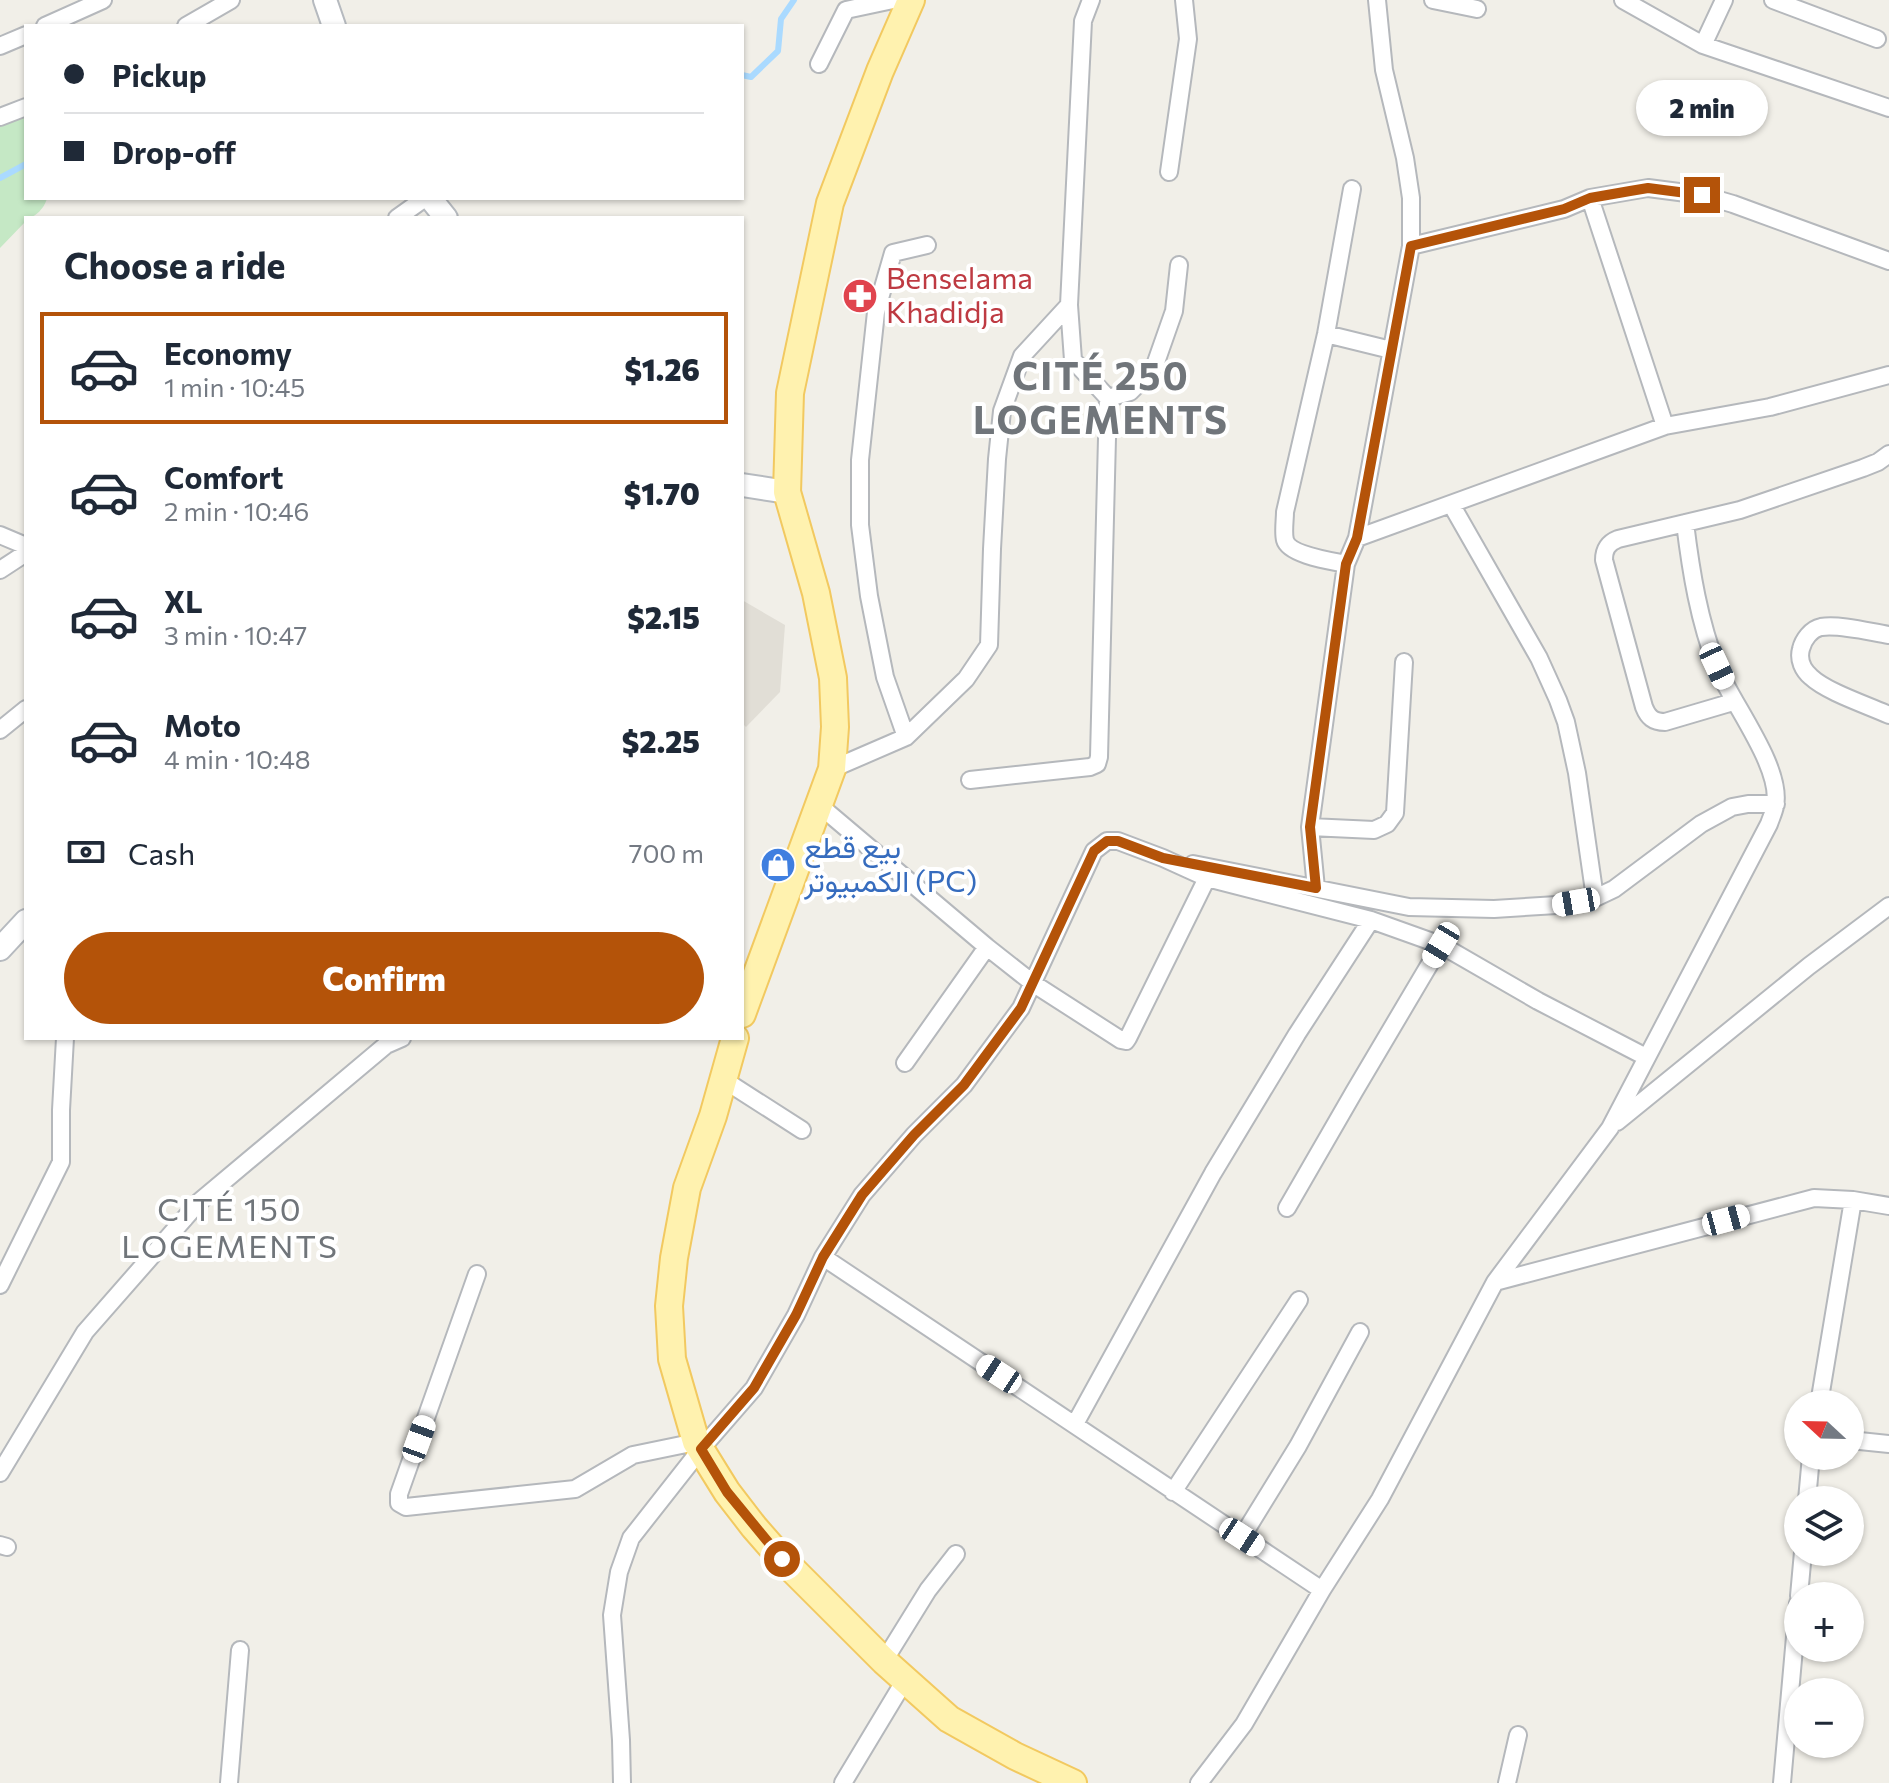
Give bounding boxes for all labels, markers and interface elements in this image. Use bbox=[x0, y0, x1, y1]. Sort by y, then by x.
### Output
text: Pickup bbox=[112, 56, 206, 93]
callout: 2 min bbox=[1636, 79, 1768, 135]
text: 2 min bbox=[1669, 92, 1735, 123]
text: Drop-off bbox=[112, 133, 236, 170]
route end bbox=[1684, 177, 1720, 213]
text: Choose a ride bbox=[64, 242, 285, 286]
place label: Benselama Khadidja bbox=[886, 258, 1033, 329]
pharmacy icon: Benselama Khadidja bbox=[841, 277, 879, 315]
icon: car bbox=[68, 332, 140, 404]
text: Economy bbox=[164, 334, 292, 371]
text: $1.26 bbox=[624, 350, 700, 387]
district label: CITÉ 250 LOGEMENTS bbox=[973, 351, 1229, 442]
text: 1 min · 10:45 bbox=[164, 371, 305, 402]
icon: car bbox=[68, 456, 140, 528]
text: Comfort bbox=[164, 458, 283, 495]
text: $1.70 bbox=[624, 474, 700, 511]
text: 2 min · 10:46 bbox=[164, 495, 309, 526]
icon: car bbox=[68, 580, 140, 652]
text: XL bbox=[164, 582, 203, 619]
text: $2.15 bbox=[627, 598, 700, 635]
text: 3 min · 10:47 bbox=[164, 619, 307, 650]
car bbox=[1696, 639, 1738, 693]
icon: car bbox=[68, 704, 140, 776]
text: Moto bbox=[164, 706, 241, 743]
text: $2.25 bbox=[622, 722, 700, 759]
text: 4 min · 10:48 bbox=[164, 743, 311, 774]
place label: بيع قطع الكمبيوتر (PC) bbox=[803, 827, 977, 900]
icon: cash bbox=[64, 830, 108, 874]
text: Cash bbox=[128, 834, 195, 871]
text: 700 m bbox=[629, 837, 704, 868]
shop icon: بيع قطع الكمبيوتر (PC) bbox=[759, 846, 797, 884]
car bbox=[1550, 886, 1602, 918]
car bbox=[1418, 918, 1464, 972]
button: Confirm bbox=[64, 932, 704, 1024]
district label: CITÉ 150 LOGEMENTS bbox=[121, 1188, 339, 1265]
car bbox=[1700, 1202, 1752, 1238]
car bbox=[972, 1351, 1026, 1397]
north arrow bbox=[1784, 1390, 1864, 1470]
map controls bbox=[1784, 1390, 1864, 1758]
car bbox=[400, 1412, 438, 1466]
button: layers bbox=[1784, 1486, 1864, 1566]
car bbox=[1215, 1514, 1269, 1560]
route start bbox=[764, 1541, 800, 1577]
button: + bbox=[1784, 1582, 1864, 1662]
button: − bbox=[1784, 1678, 1864, 1758]

